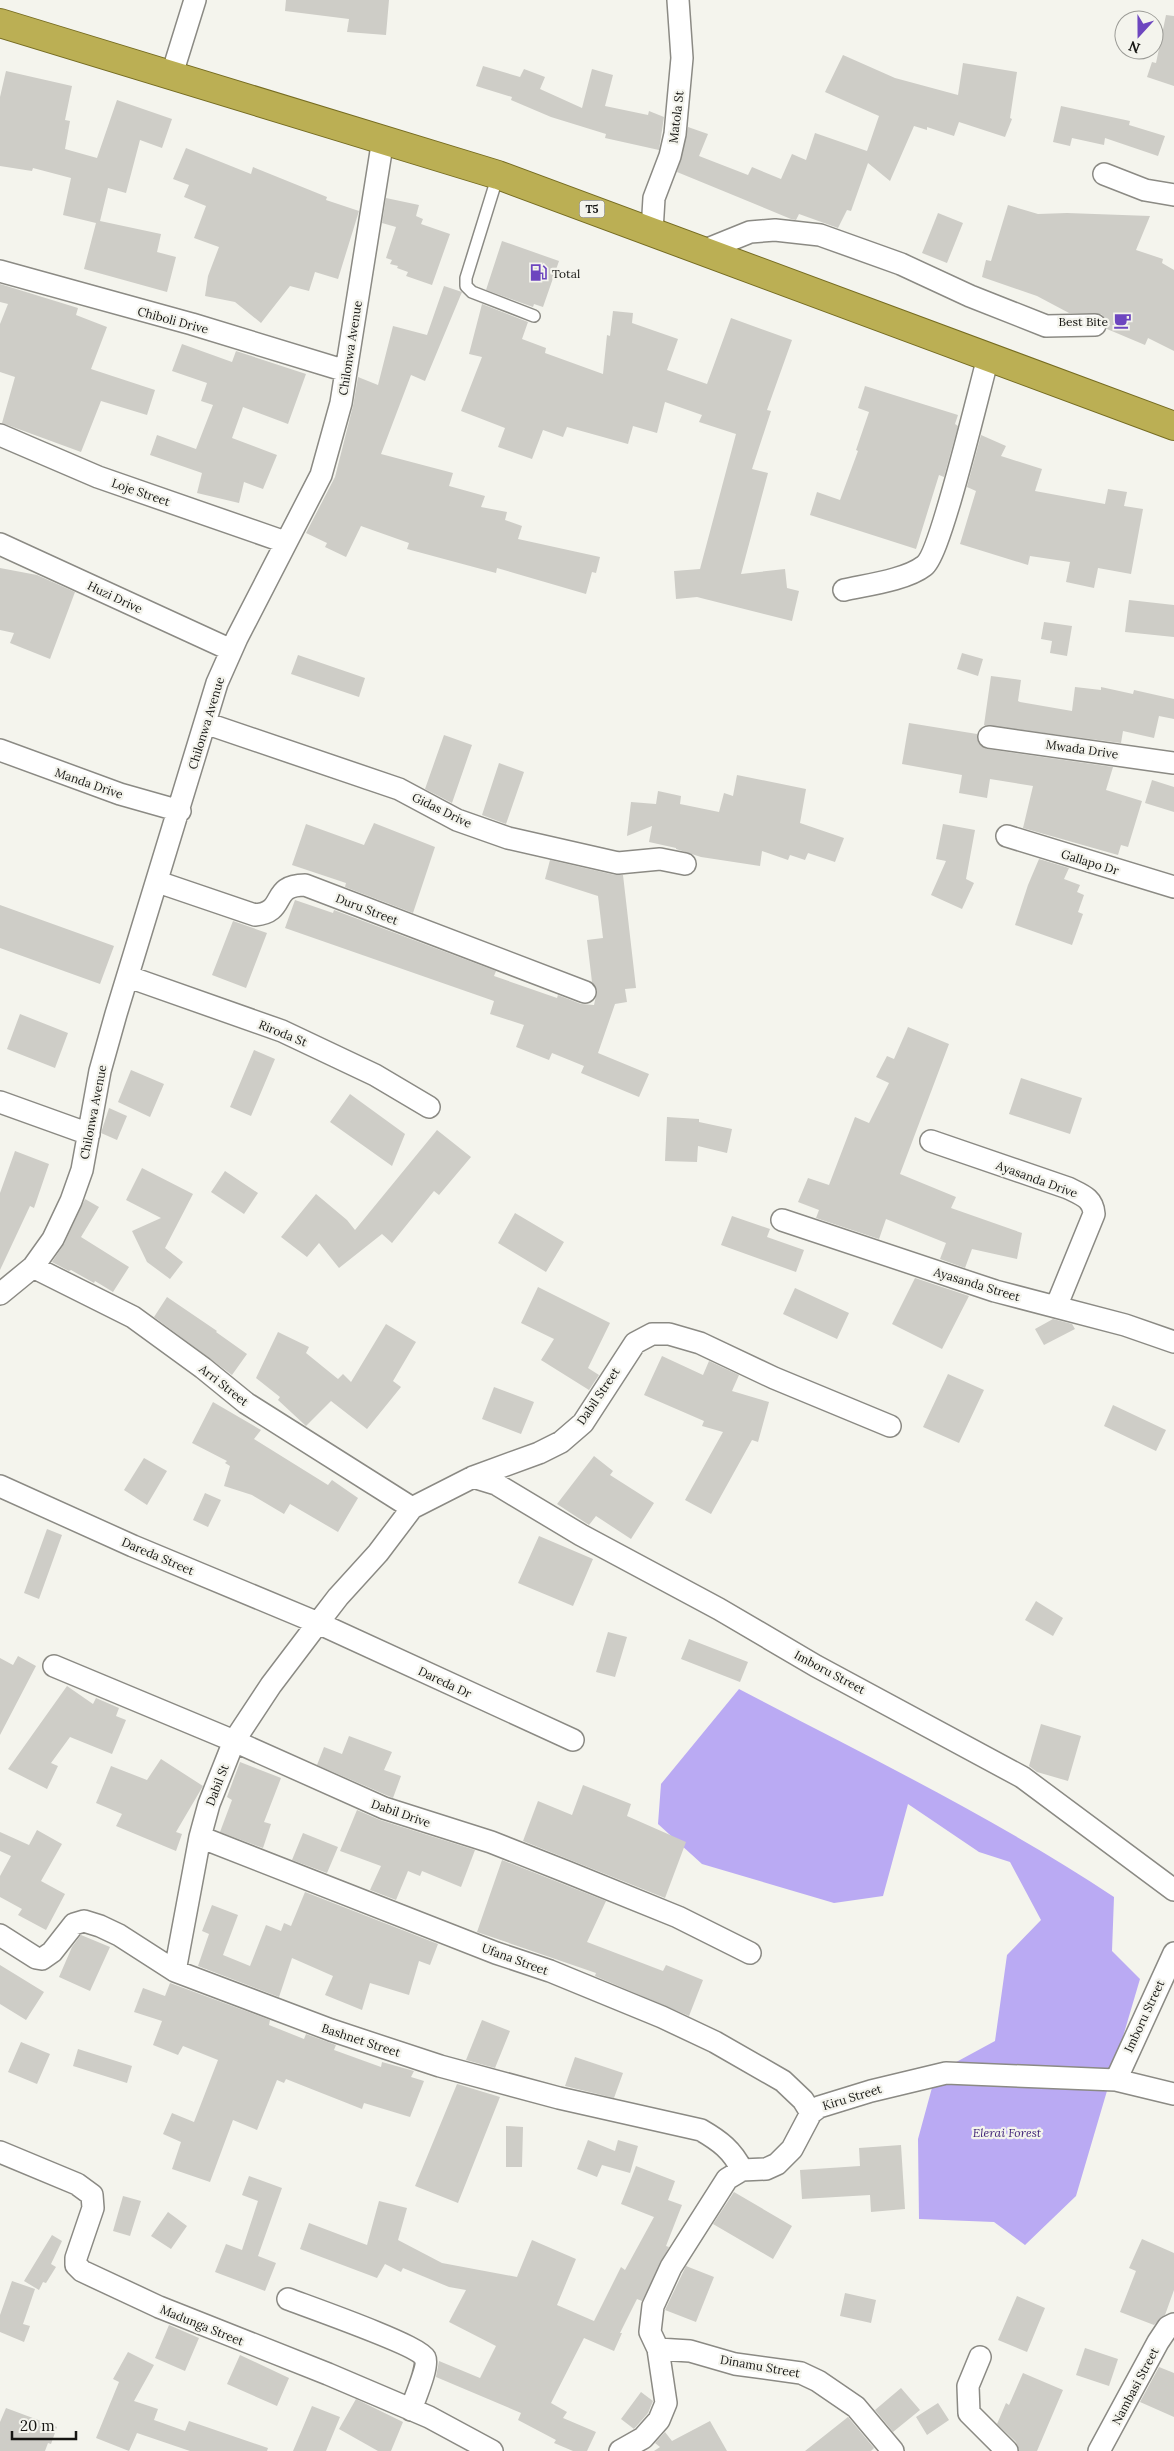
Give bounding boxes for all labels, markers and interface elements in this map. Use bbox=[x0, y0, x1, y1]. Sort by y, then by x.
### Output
north arrow bbox=[1114, 10, 1164, 60]
text: N bbox=[1126, 37, 1143, 57]
street label: Matola St bbox=[665, 90, 687, 144]
road number: T5 bbox=[580, 200, 604, 218]
fuel station icon: Total bbox=[528, 263, 548, 283]
place label: Total bbox=[552, 266, 580, 281]
street label: Chilonwa Avenue bbox=[335, 299, 365, 397]
street label: Chiboli Drive bbox=[136, 303, 211, 337]
cafe icon: Best Bite bbox=[1112, 311, 1132, 331]
place label: Best Bite bbox=[1059, 314, 1108, 329]
street label: Loje Street bbox=[110, 475, 173, 509]
street label: Huzi Drive bbox=[85, 578, 145, 616]
street label: Chilonwa Avenue bbox=[185, 674, 227, 771]
street label: Mwada Drive bbox=[1045, 736, 1120, 762]
street label: Manda Drive bbox=[53, 764, 125, 802]
street label: Gidas Drive bbox=[410, 789, 475, 831]
street label: Gallapo Dr bbox=[1059, 846, 1121, 878]
street label: Duru Street bbox=[334, 890, 401, 928]
street label: Riroda St bbox=[257, 1016, 310, 1050]
street label: Chilonwa Avenue bbox=[76, 1063, 110, 1160]
street label: Ayasanda Drive bbox=[993, 1157, 1080, 1201]
street label: Ayasanda Street bbox=[931, 1263, 1022, 1304]
street label: Arri Street bbox=[196, 1360, 252, 1409]
street label: Dabil Street bbox=[573, 1364, 623, 1428]
street label: Dareda Street bbox=[120, 1534, 197, 1578]
street label: Imboru Street bbox=[792, 1647, 868, 1697]
street label: Dareda Dr bbox=[416, 1663, 475, 1701]
street label: Dabil St bbox=[202, 1762, 232, 1808]
street label: Dabil Drive bbox=[369, 1796, 433, 1830]
street label: Ufana Street bbox=[480, 1940, 551, 1978]
street label: Imboru Street bbox=[1121, 1977, 1167, 2055]
street label: Bashnet Street bbox=[320, 2020, 403, 2060]
street label: Kiru Street bbox=[821, 2081, 884, 2113]
park label: Elerai Forest bbox=[973, 2125, 1042, 2140]
street label: Madunga Street bbox=[158, 2301, 246, 2349]
street label: Nambasi Street bbox=[1108, 2345, 1162, 2427]
street label: Dinamu Street bbox=[719, 2352, 801, 2380]
scale bar bbox=[12, 2408, 76, 2440]
text: 20 m bbox=[20, 2416, 55, 2435]

